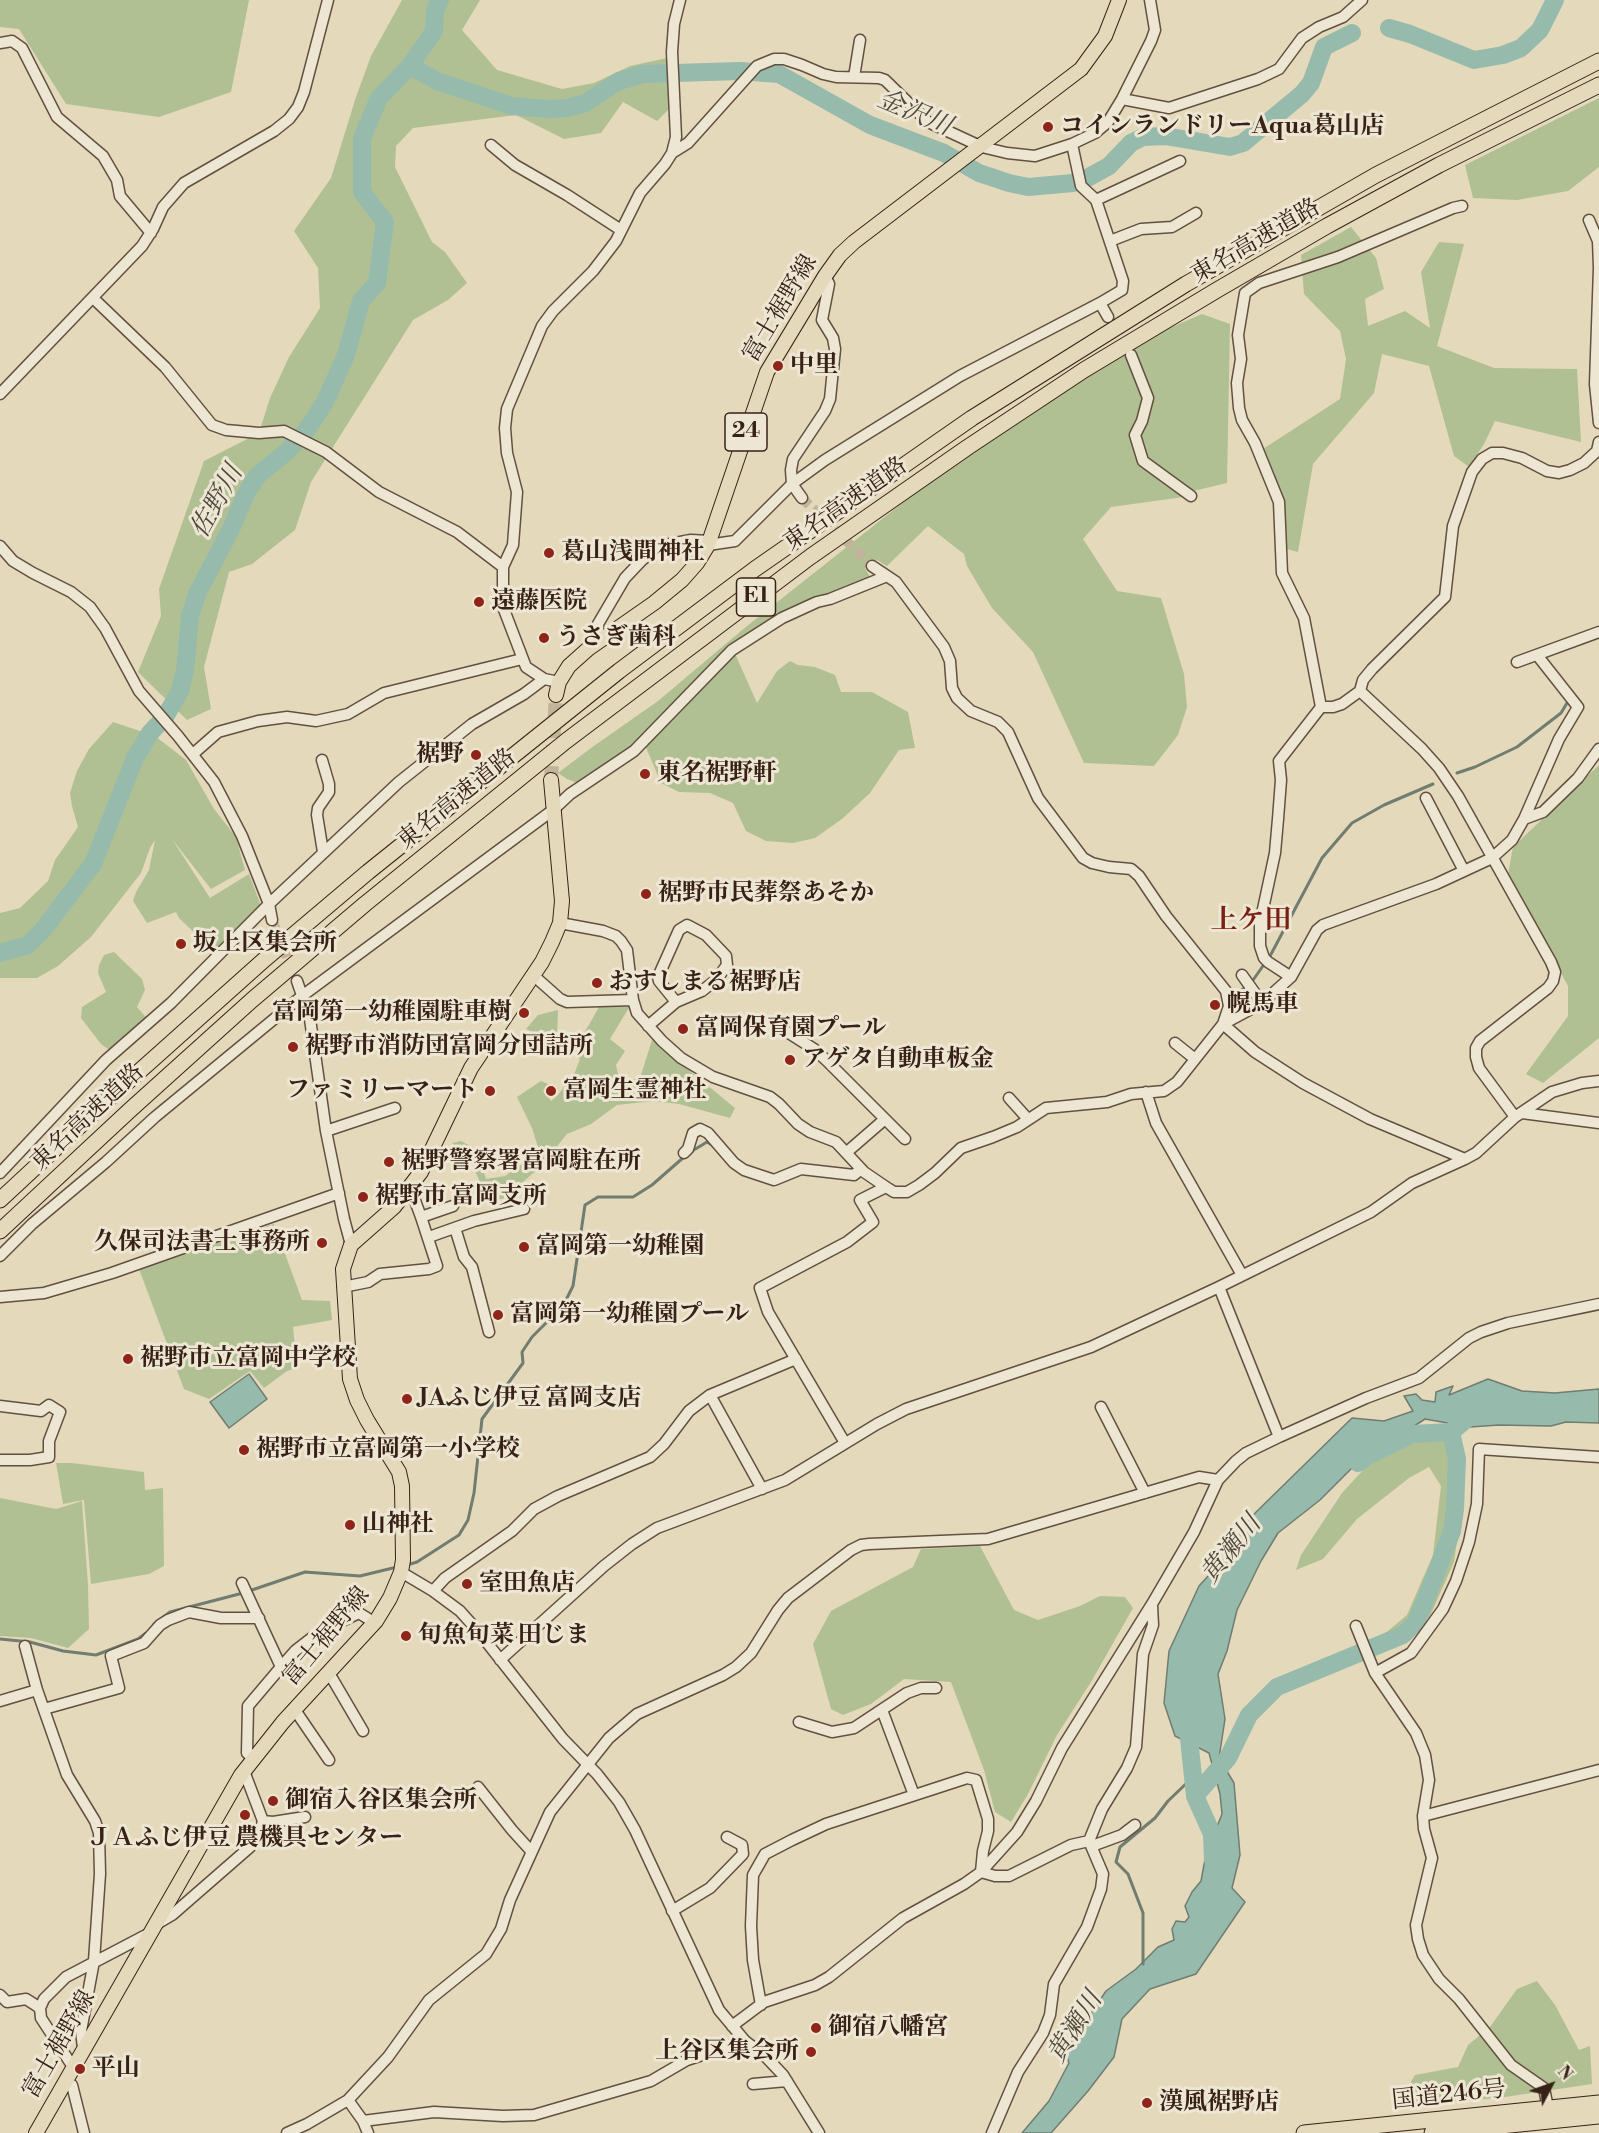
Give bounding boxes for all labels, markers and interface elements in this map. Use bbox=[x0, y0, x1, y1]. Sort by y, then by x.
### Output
water label: 金沢川 bbox=[872, 84, 956, 144]
place label: コインランドリーAqua葛山店 bbox=[1060, 113, 1384, 141]
marker: コインランドリーAqua葛山店 bbox=[1041, 120, 1055, 134]
street label: 東名高速道路 bbox=[1186, 194, 1326, 290]
street label: 富士裾野線 bbox=[738, 250, 824, 368]
place label: 中里 bbox=[790, 352, 838, 380]
marker: 中里 bbox=[771, 359, 785, 373]
road number: 24 bbox=[725, 413, 767, 451]
street label: 東名高速道路 bbox=[779, 452, 913, 558]
water label: 佐野川 bbox=[185, 460, 251, 544]
place label: 葛山浅間神社 bbox=[561, 539, 705, 567]
marker: 葛山浅間神社 bbox=[542, 546, 556, 560]
road number: E1 bbox=[736, 578, 776, 616]
place label: 遠藤医院 bbox=[491, 588, 587, 616]
marker: 遠藤医院 bbox=[472, 595, 486, 609]
place label: うさぎ歯科 bbox=[556, 624, 676, 652]
marker: うさぎ歯科 bbox=[537, 631, 551, 645]
place label: 裾野 bbox=[416, 741, 464, 769]
street label: 東名高速道路 bbox=[392, 743, 522, 857]
marker: 裾野 bbox=[469, 748, 483, 762]
place label: 東名裾野軒 bbox=[657, 760, 777, 788]
marker: 東名裾野軒 bbox=[638, 767, 652, 781]
place label: 裾野市民葬祭あそか bbox=[658, 880, 874, 908]
marker: 裾野市民葬祭あそか bbox=[639, 887, 653, 901]
district label: 上ケ田 bbox=[1211, 906, 1291, 938]
place label: 坂上区集会所 bbox=[193, 930, 337, 958]
marker: 坂上区集会所 bbox=[174, 937, 188, 951]
place label: おすしまる裾野店 bbox=[609, 969, 801, 997]
marker: おすしまる裾野店 bbox=[590, 976, 604, 990]
place label: 幌馬車 bbox=[1227, 991, 1299, 1019]
marker: 幌馬車 bbox=[1208, 998, 1222, 1012]
place label: 富岡第一幼稚園駐車樹 bbox=[272, 999, 512, 1027]
marker: 富岡第一幼稚園駐車樹 bbox=[517, 1006, 531, 1020]
place label: 富岡保育園プール bbox=[695, 1015, 886, 1043]
marker: 富岡保育園プール bbox=[676, 1022, 690, 1036]
place label: 裾野市消防団富岡分団詰所 bbox=[305, 1033, 593, 1061]
marker: 裾野市消防団富岡分団詰所 bbox=[286, 1040, 300, 1054]
place label: アゲタ自動車板金 bbox=[802, 1046, 994, 1074]
marker: アゲタ自動車板金 bbox=[783, 1053, 797, 1067]
street label: 東名高速道路 bbox=[26, 1058, 150, 1178]
place label: ファミリーマート bbox=[286, 1077, 478, 1105]
place label: 富岡生霊神社 bbox=[563, 1077, 707, 1105]
marker: ファミリーマート bbox=[483, 1084, 497, 1098]
marker: 富岡生霊神社 bbox=[544, 1084, 558, 1098]
place label: 裾野警察署富岡駐在所 bbox=[401, 1148, 641, 1176]
marker: 裾野警察署富岡駐在所 bbox=[382, 1155, 396, 1169]
place label: 裾野市 富岡支所 bbox=[375, 1183, 547, 1211]
marker: 裾野市 富岡支所 bbox=[356, 1190, 370, 1204]
place label: 久保司法書士事務所 bbox=[94, 1229, 310, 1257]
place label: 富岡第一幼稚園 bbox=[536, 1233, 704, 1261]
marker: 久保司法書士事務所 bbox=[315, 1236, 329, 1250]
marker: 富岡第一幼稚園 bbox=[517, 1240, 531, 1254]
place label: 富岡第一幼稚園プール bbox=[510, 1301, 749, 1329]
marker: 富岡第一幼稚園プール bbox=[491, 1308, 505, 1322]
place label: 裾野市立富岡中学校 bbox=[140, 1345, 356, 1373]
marker: 裾野市立富岡中学校 bbox=[121, 1352, 135, 1366]
place label: JAふじ伊豆 富岡支店 bbox=[419, 1385, 641, 1413]
marker: JAふじ伊豆 富岡支店 bbox=[400, 1392, 414, 1406]
place label: 裾野市立富岡第一小学校 bbox=[256, 1436, 520, 1464]
marker: 裾野市立富岡第一小学校 bbox=[237, 1443, 251, 1457]
water label: 黄瀬川 bbox=[1195, 1510, 1269, 1590]
place label: 山神社 bbox=[362, 1511, 434, 1539]
marker: 山神社 bbox=[343, 1518, 357, 1532]
place label: 室田魚店 bbox=[479, 1570, 575, 1598]
marker: 室田魚店 bbox=[460, 1577, 474, 1591]
street label: 富士裾野線 bbox=[277, 1582, 377, 1692]
place label: 旬魚旬菜 田じま bbox=[418, 1622, 590, 1650]
marker: 旬魚旬菜 田じま bbox=[399, 1629, 413, 1643]
place label: 御宿入谷区集会所 bbox=[285, 1787, 477, 1815]
marker: 御宿入谷区集会所 bbox=[266, 1794, 280, 1808]
marker: ＪＡふじ伊豆 農機具センター bbox=[238, 1808, 252, 1822]
place label: ＪＡふじ伊豆 農機具センター bbox=[87, 1825, 403, 1853]
street label: 富士裾野線 bbox=[18, 1986, 102, 2104]
water label: 黄瀬川 bbox=[1042, 1987, 1110, 2069]
place label: 御宿八幡宮 bbox=[828, 2014, 948, 2042]
marker: 御宿八幡宮 bbox=[809, 2021, 823, 2035]
place label: 上谷区集会所 bbox=[655, 2038, 799, 2066]
marker: 上谷区集会所 bbox=[804, 2045, 818, 2059]
place label: 平山 bbox=[92, 2055, 140, 2083]
north arrow bbox=[1521, 2055, 1581, 2115]
marker: 平山 bbox=[73, 2062, 87, 2076]
text: N bbox=[1553, 2062, 1576, 2085]
street label: 国道246号 bbox=[1390, 2076, 1508, 2116]
place label: 漢風裾野店 bbox=[1159, 2089, 1279, 2117]
marker: 漢風裾野店 bbox=[1140, 2096, 1154, 2110]

